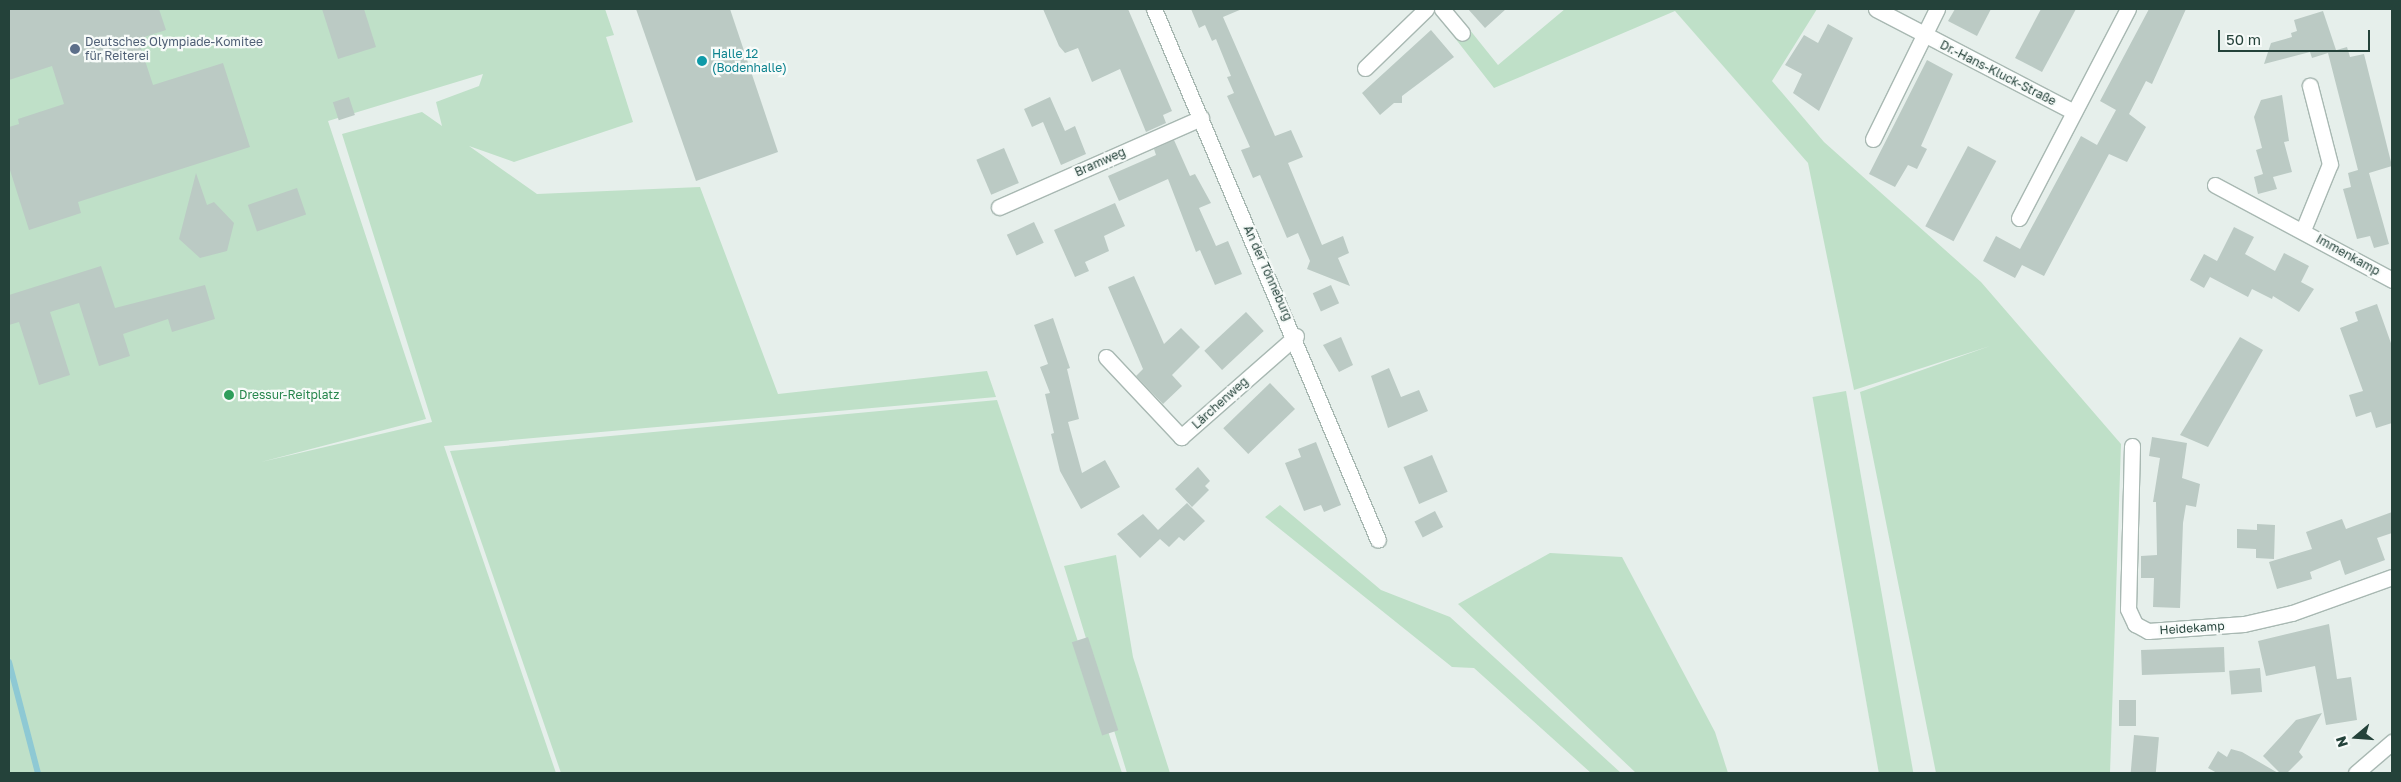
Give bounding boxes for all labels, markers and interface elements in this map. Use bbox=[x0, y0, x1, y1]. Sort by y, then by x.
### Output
scale bar bbox=[2221, 20, 2374, 52]
text: 50 m bbox=[2226, 30, 2261, 48]
place label: Deutsches Olympiade-Komitee für Reiterei bbox=[85, 35, 263, 63]
street label: Dr.-Hans-Kluck-Straße bbox=[1938, 37, 2058, 109]
marker: Deutsches Olympiade-Komitee für Reiterei bbox=[69, 43, 81, 55]
place label: Halle 12 (Bodenhalle) bbox=[712, 47, 787, 75]
marker: Halle 12 (Bodenhalle) bbox=[696, 55, 708, 67]
street label: Bramweg bbox=[1072, 144, 1128, 180]
street label: An der Tönneburg bbox=[1241, 223, 1295, 323]
street label: Immenkamp bbox=[2314, 232, 2382, 278]
street label: Lärchenweg bbox=[1189, 374, 1251, 432]
place label: Dressur-Reitplatz bbox=[239, 388, 339, 402]
marker: Dressur-Reitplatz bbox=[223, 389, 235, 401]
street label: Heidekamp bbox=[2159, 619, 2225, 637]
north arrow bbox=[2331, 712, 2381, 762]
text: N bbox=[2332, 734, 2351, 749]

